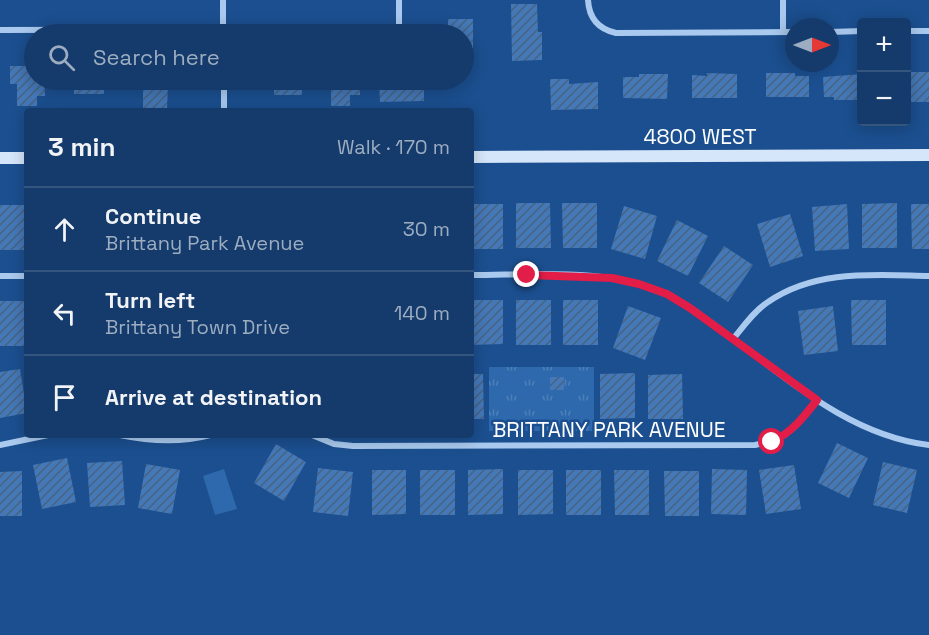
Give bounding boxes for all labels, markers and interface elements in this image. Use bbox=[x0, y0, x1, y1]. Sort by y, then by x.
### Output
north arrow bbox=[785, 18, 839, 72]
map controls bbox=[857, 18, 911, 126]
button: + bbox=[857, 18, 911, 72]
search box bbox=[24, 24, 474, 90]
icon: search bbox=[45, 41, 78, 74]
text: Search here bbox=[93, 43, 220, 71]
button: − bbox=[857, 72, 911, 126]
street label: 4800 WEST bbox=[643, 123, 757, 150]
text: 3 min bbox=[48, 130, 116, 164]
text: Walk · 170 m bbox=[337, 134, 450, 160]
text: Continue bbox=[105, 202, 201, 230]
icon: ahead bbox=[48, 213, 81, 246]
text: 30 m bbox=[403, 216, 450, 242]
text: Brittany Park Avenue bbox=[105, 230, 304, 256]
route end bbox=[513, 261, 539, 287]
text: Turn left bbox=[105, 286, 195, 314]
icon: left bbox=[48, 297, 81, 330]
text: 140 m bbox=[394, 300, 450, 326]
text: Brittany Town Drive bbox=[105, 314, 290, 340]
icon: arrive bbox=[48, 381, 81, 414]
text: Arrive at destination bbox=[105, 383, 322, 411]
street label: BRITTANY PARK AVENUE bbox=[492, 416, 726, 443]
route start bbox=[758, 428, 784, 454]

